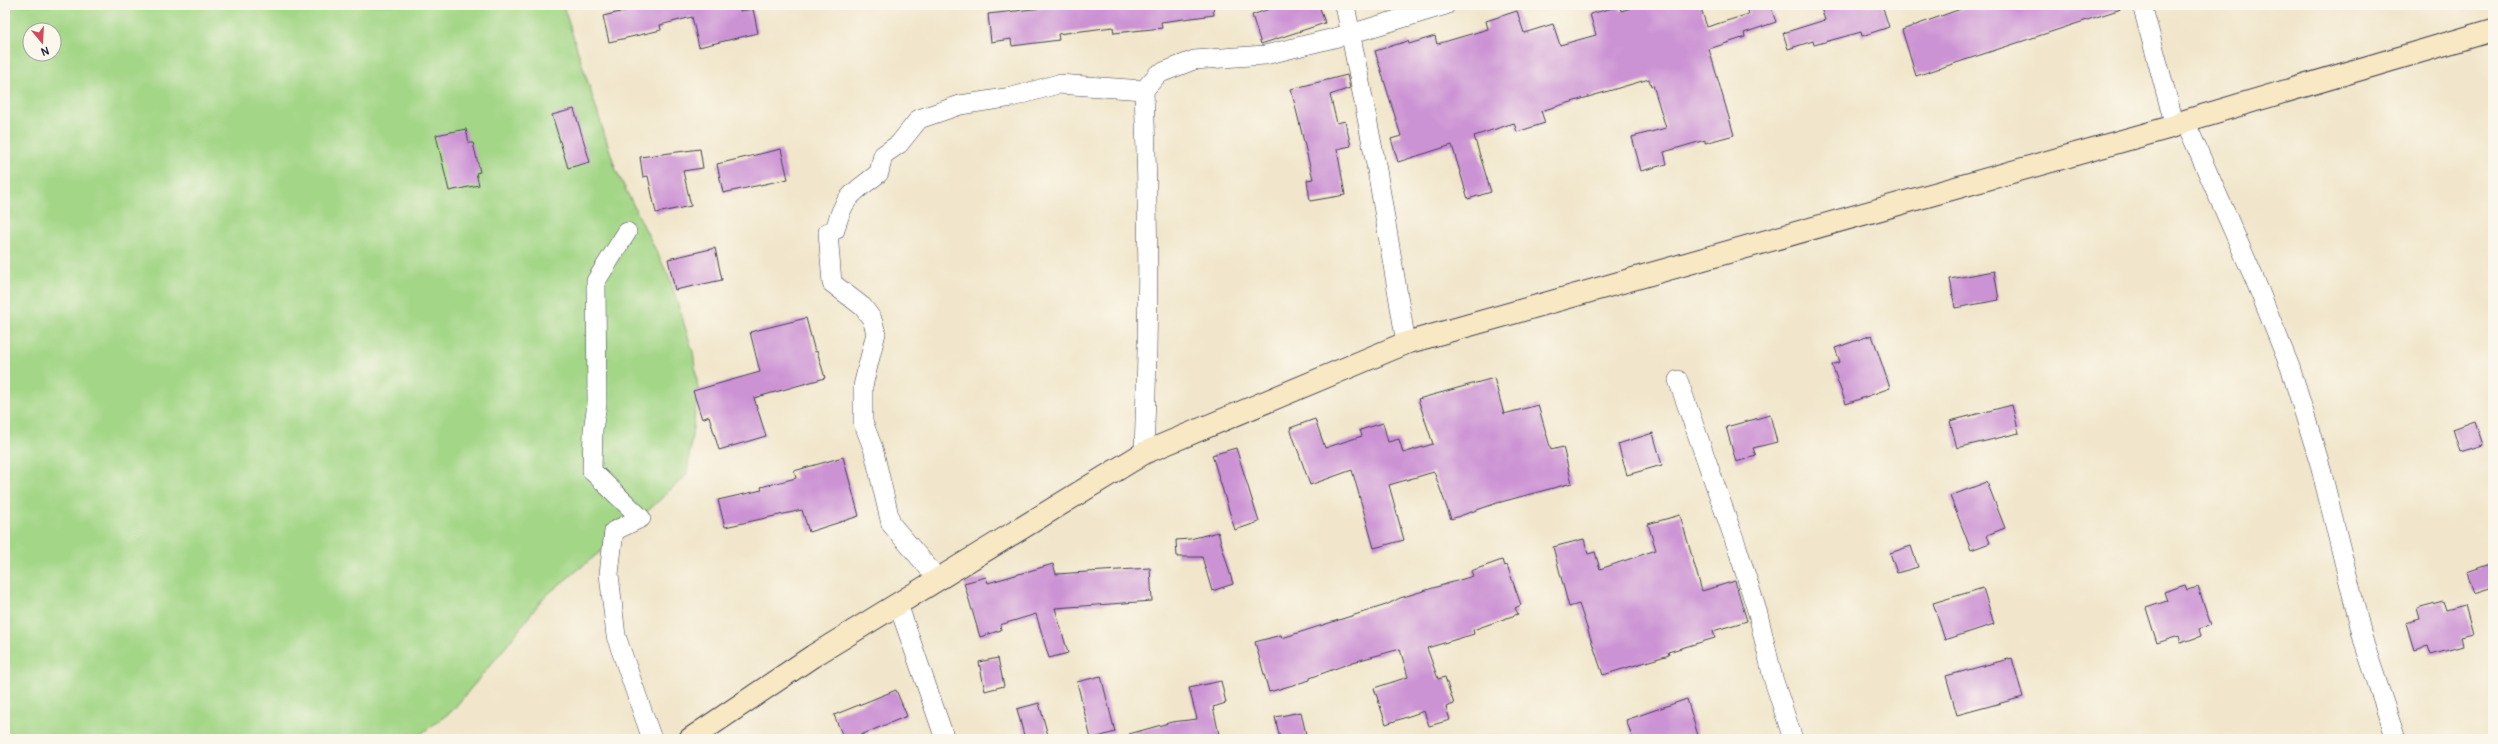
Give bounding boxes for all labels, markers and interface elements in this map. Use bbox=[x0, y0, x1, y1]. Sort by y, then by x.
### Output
north arrow bbox=[22, 22, 62, 62]
text: N bbox=[39, 44, 50, 59]

